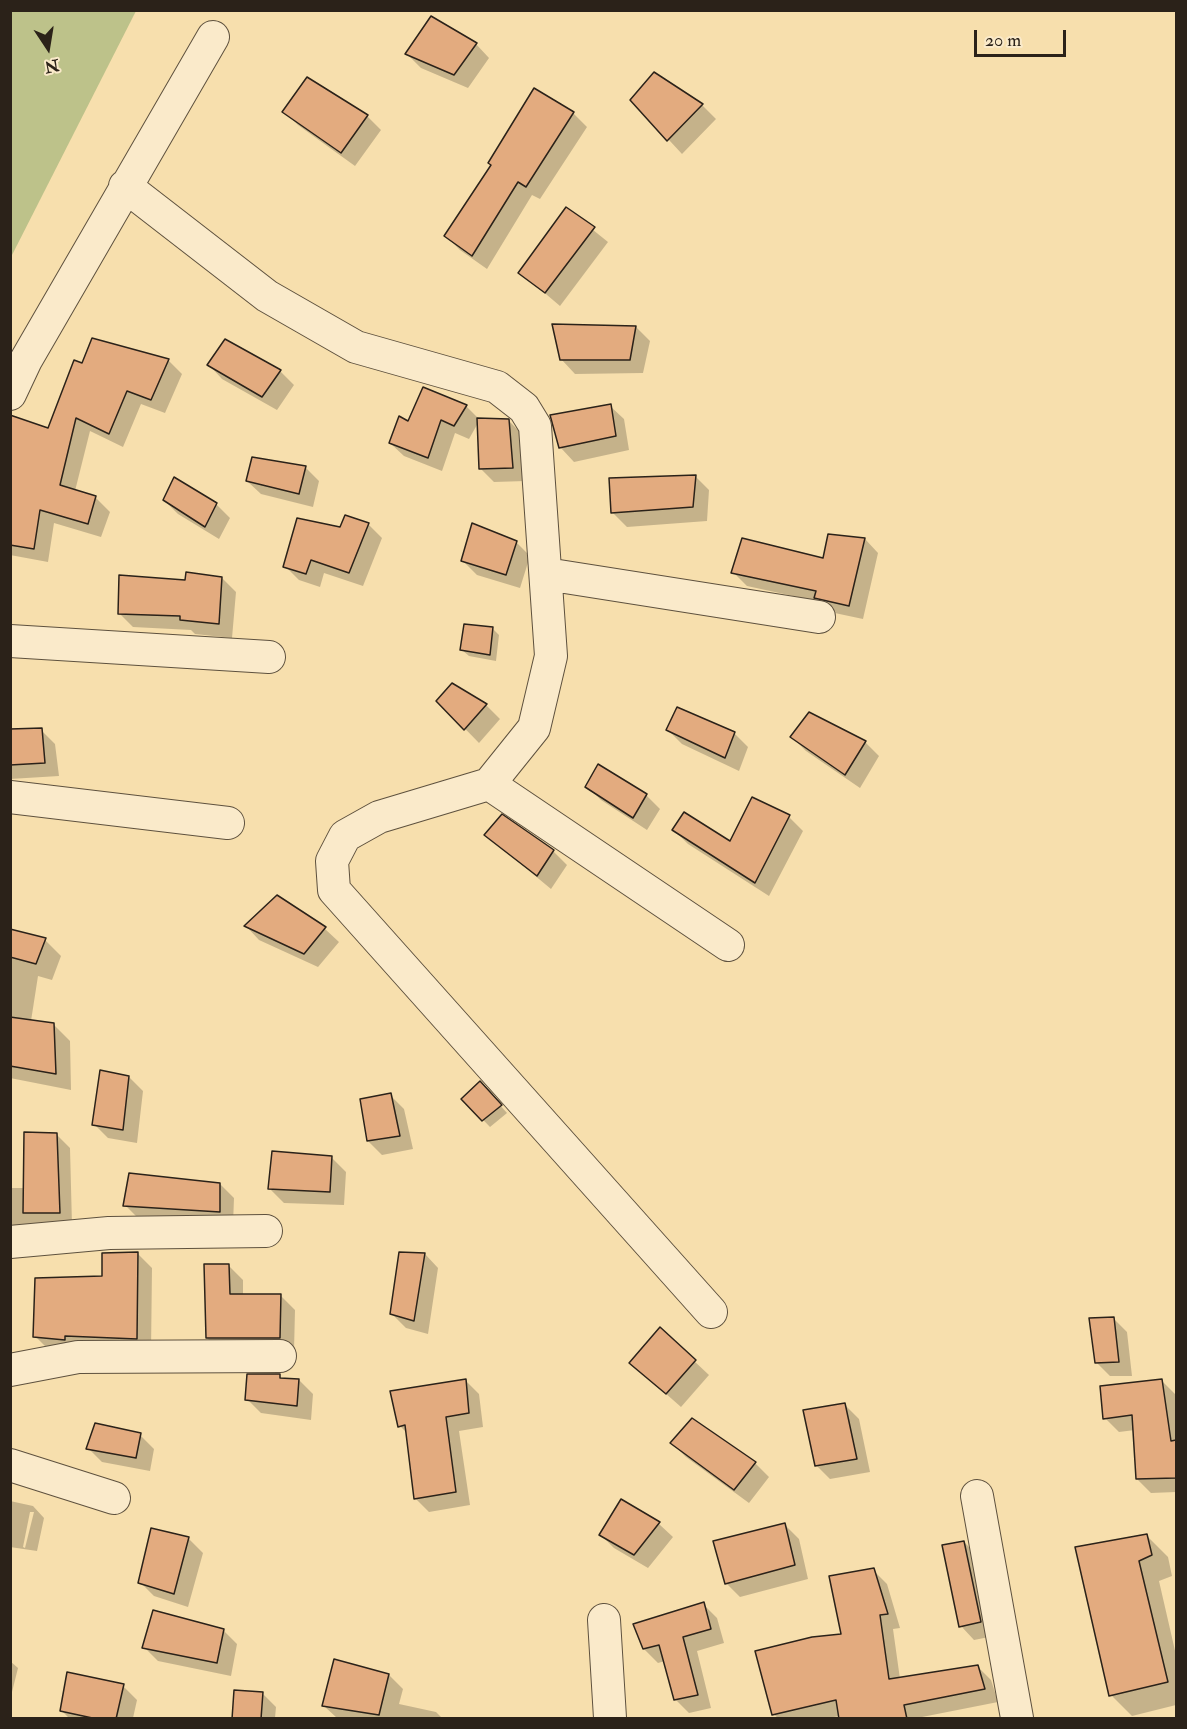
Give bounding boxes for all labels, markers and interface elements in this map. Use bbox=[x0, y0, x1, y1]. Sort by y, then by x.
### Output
north arrow bbox=[18, 18, 78, 78]
scale bar bbox=[977, 18, 1068, 56]
text: 20 m bbox=[985, 29, 1021, 52]
text: N bbox=[43, 54, 61, 77]

